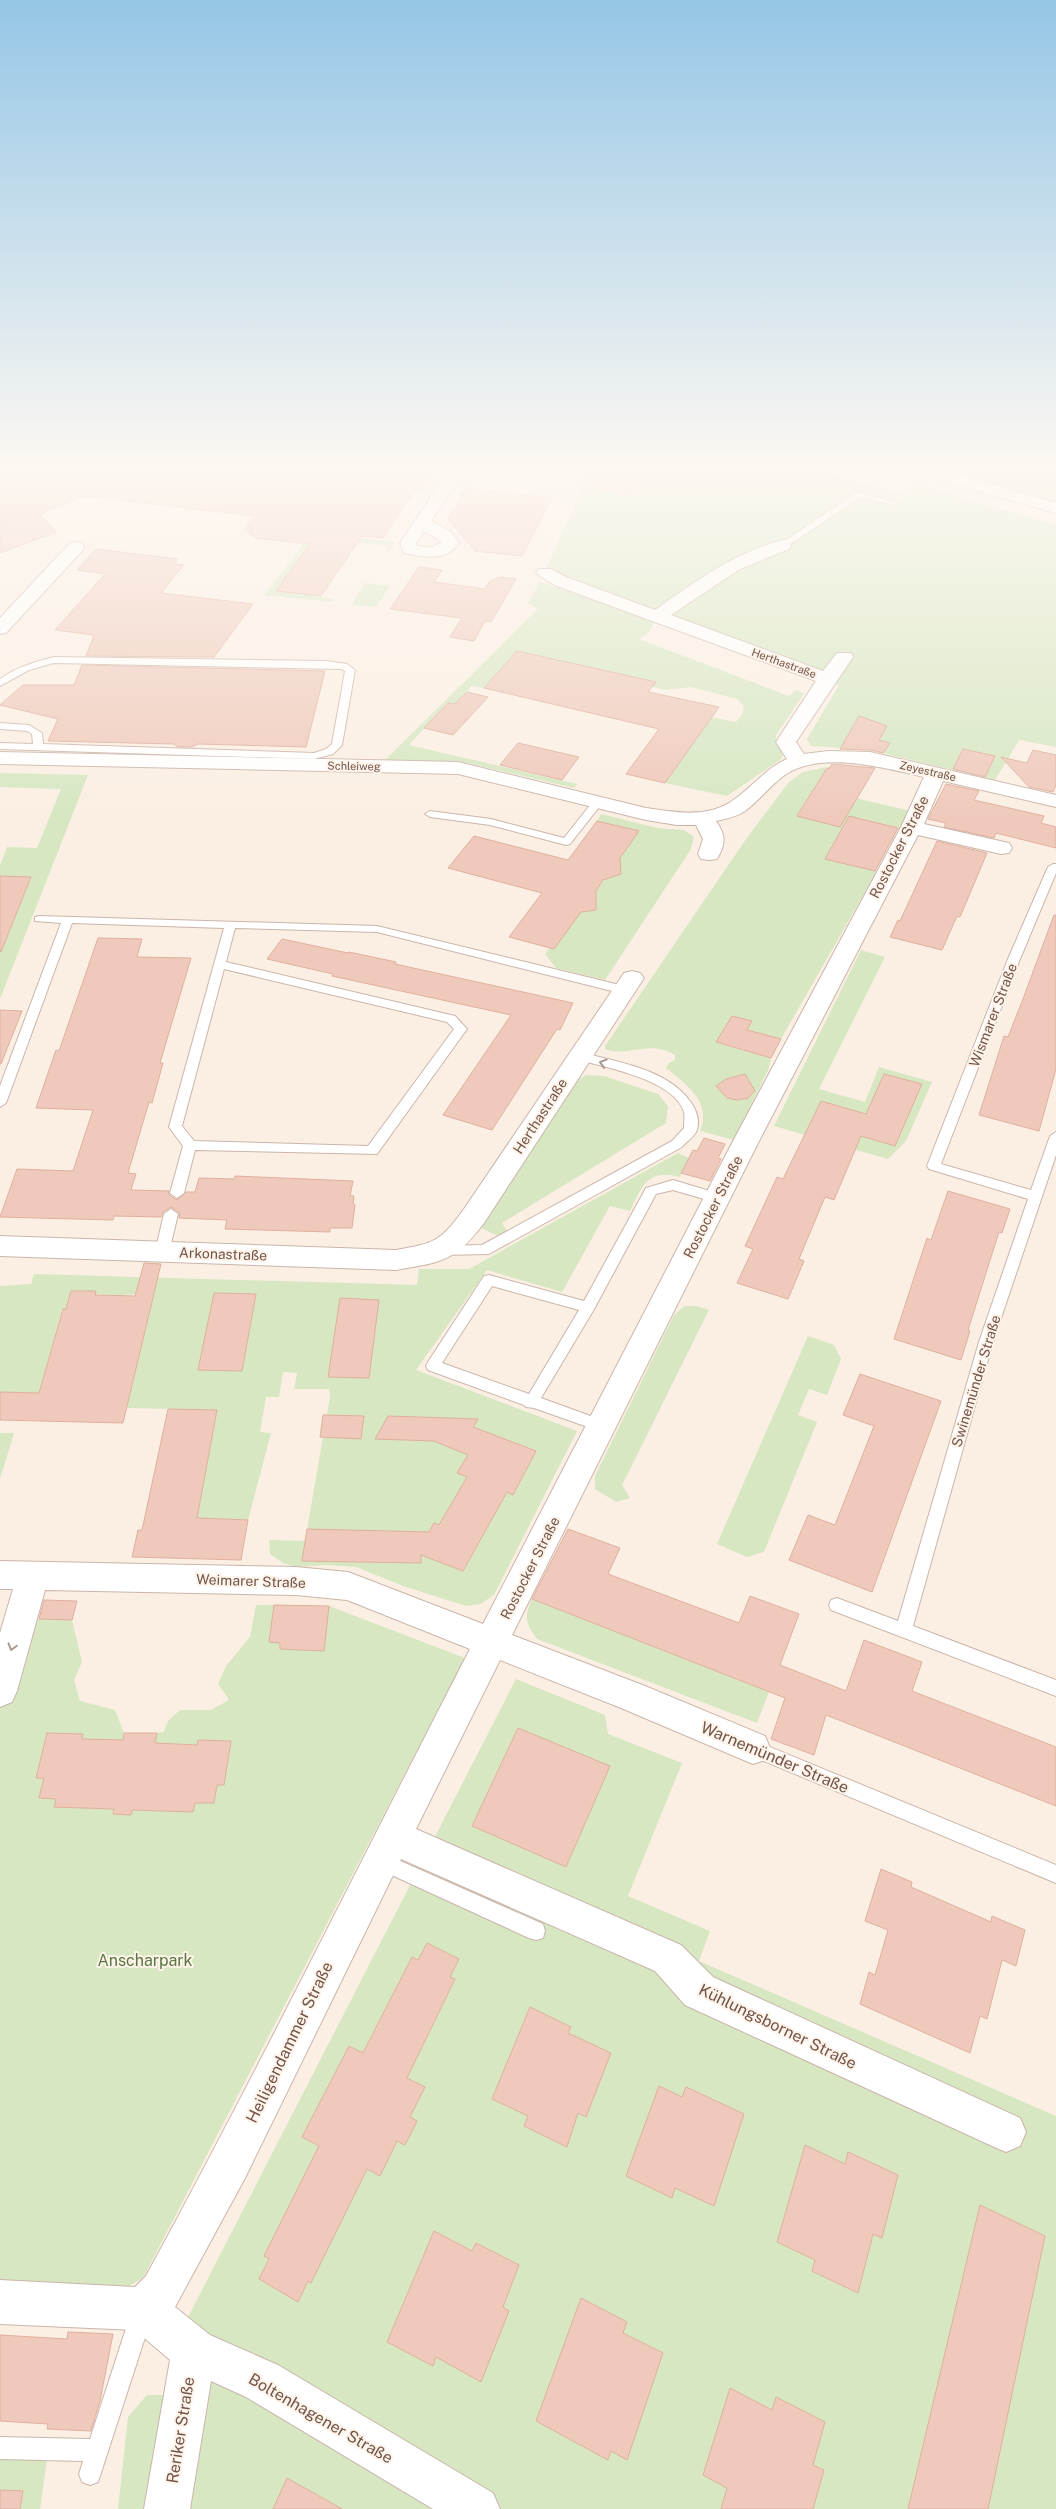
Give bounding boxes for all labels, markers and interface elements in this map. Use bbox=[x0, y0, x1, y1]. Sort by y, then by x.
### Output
street label: Herthastraße bbox=[750, 646, 818, 680]
street label: Zeyestraße bbox=[899, 759, 957, 783]
street label: Schleiweg bbox=[327, 760, 381, 772]
street label: Rostocker Straße bbox=[866, 793, 932, 901]
street label: Wismarer Straße bbox=[966, 961, 1020, 1069]
one-way arrow bbox=[600, 1059, 608, 1069]
street label: Herthastraße bbox=[510, 1075, 570, 1157]
street label: Rostocker Straße bbox=[680, 1153, 746, 1261]
street label: Arkonastraße bbox=[179, 1244, 267, 1264]
street label: Swinemünder Straße bbox=[948, 1313, 1004, 1449]
street label: Rostocker Straße bbox=[497, 1514, 563, 1622]
street label: Weimarer Straße bbox=[196, 1571, 306, 1591]
one-way arrow bbox=[8, 1642, 18, 1650]
street label: Warnemünder Straße bbox=[698, 1718, 852, 1797]
park label: Anscharpark bbox=[97, 1951, 193, 1970]
street label: Heiligendammer Straße bbox=[242, 1958, 337, 2126]
street label: Kühlungsborner Straße bbox=[696, 1980, 860, 2073]
street label: Boltenhagener Straße bbox=[245, 2369, 396, 2468]
street label: Reriker Straße bbox=[163, 2375, 198, 2485]

